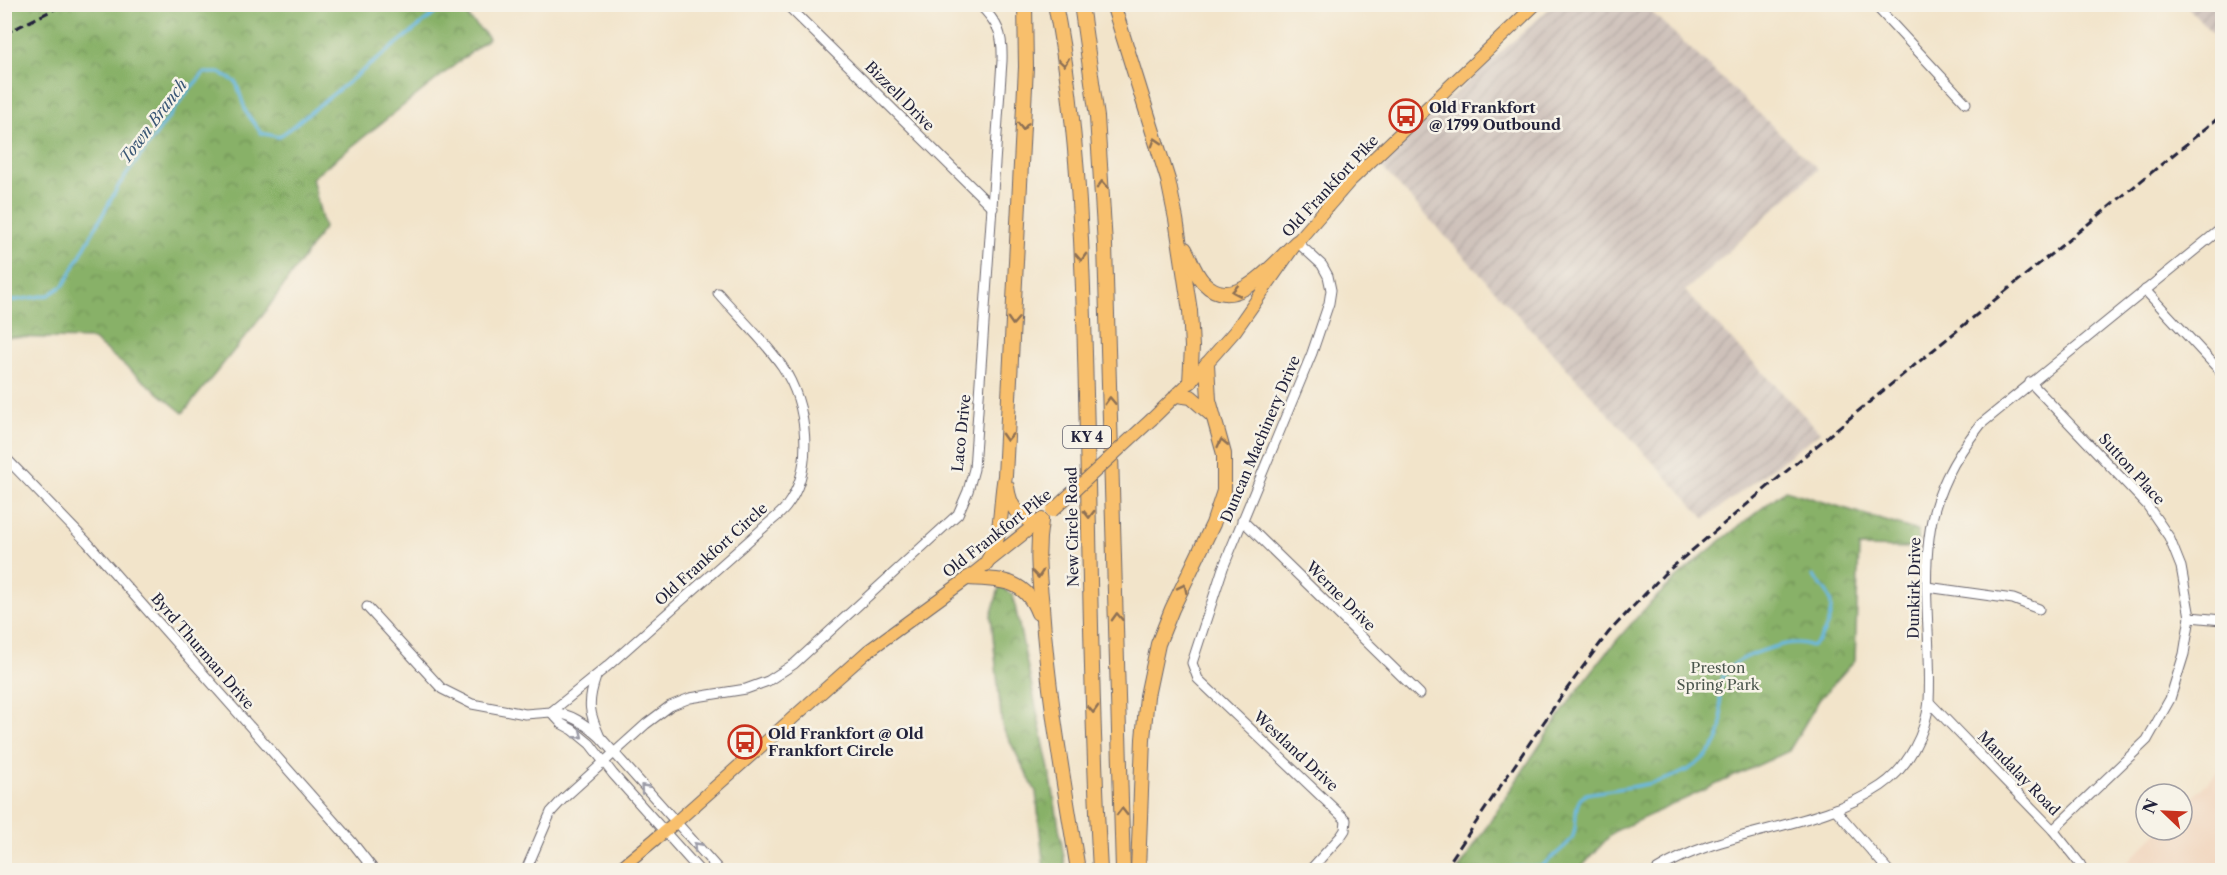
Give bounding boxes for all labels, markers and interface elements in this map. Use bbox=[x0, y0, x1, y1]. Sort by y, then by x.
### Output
street label: Bizzell Drive bbox=[861, 57, 939, 135]
one-way arrow bbox=[1058, 58, 1070, 67]
water label: Town Branch bbox=[115, 75, 191, 167]
bus stop icon: Old Frankfort @ 1799 Outbound bbox=[1388, 98, 1424, 134]
place label: Old Frankfort @ 1799 Outbound bbox=[1429, 98, 1561, 134]
one-way arrow bbox=[1017, 121, 1030, 130]
street label: Old Frankfort Pike bbox=[1278, 131, 1382, 241]
one-way arrow bbox=[1151, 137, 1163, 148]
one-way arrow bbox=[1096, 181, 1109, 190]
one-way arrow bbox=[1074, 252, 1087, 261]
one-way arrow bbox=[1231, 284, 1240, 296]
one-way arrow bbox=[1006, 316, 1019, 325]
street label: Duncan Machinery Drive bbox=[1216, 353, 1304, 525]
street label: Laco Drive bbox=[947, 393, 975, 473]
one-way arrow bbox=[1103, 397, 1116, 406]
road number: KY 4 bbox=[1063, 426, 1111, 448]
street label: Sutton Place bbox=[2095, 429, 2169, 509]
one-way arrow bbox=[1001, 433, 1014, 442]
one-way arrow bbox=[1216, 438, 1229, 448]
street label: New Circle Road bbox=[1061, 467, 1083, 587]
street label: Old Frankfort Pike bbox=[939, 485, 1055, 581]
street label: Old Frankfort Circle bbox=[651, 498, 771, 610]
one-way arrow bbox=[1082, 510, 1095, 519]
street label: Dunkirk Drive bbox=[1904, 537, 1924, 639]
street label: Werne Drive bbox=[1302, 557, 1380, 635]
one-way arrow bbox=[1031, 569, 1044, 578]
one-way arrow bbox=[1175, 583, 1187, 594]
street label: Byrd Thurman Drive bbox=[147, 589, 259, 713]
one-way arrow bbox=[1110, 613, 1123, 622]
park label: Preston Spring Park bbox=[1677, 658, 1761, 694]
one-way arrow bbox=[1086, 705, 1099, 714]
street label: Westland Drive bbox=[1249, 706, 1342, 795]
bus stop icon: Old Frankfort @ Old Frankfort Circle bbox=[727, 724, 763, 760]
place label: Old Frankfort @ Old Frankfort Circle bbox=[768, 724, 924, 760]
one-way arrow bbox=[572, 727, 583, 738]
street label: Mandalay Road bbox=[1974, 727, 2064, 819]
north arrow bbox=[2134, 782, 2194, 842]
one-way arrow bbox=[640, 784, 651, 795]
text: N bbox=[2138, 796, 2162, 816]
one-way arrow bbox=[1115, 808, 1128, 817]
one-way arrow bbox=[693, 843, 704, 853]

